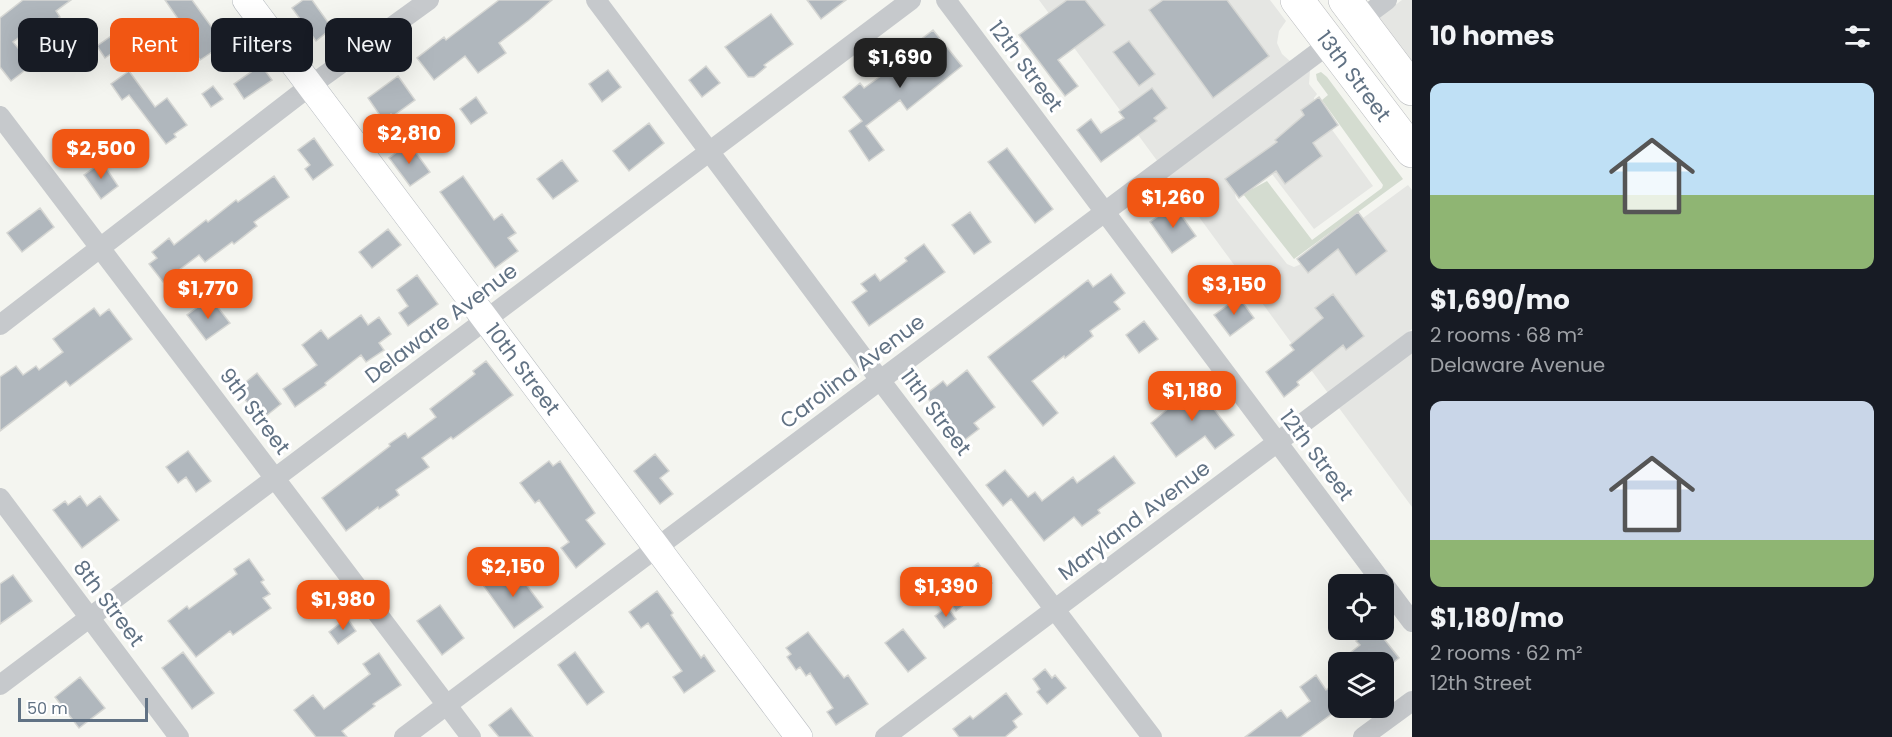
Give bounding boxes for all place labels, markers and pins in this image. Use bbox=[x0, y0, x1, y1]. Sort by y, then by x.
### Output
pin: $1,690 bbox=[851, 38, 949, 89]
pin: $2,810 bbox=[360, 114, 458, 165]
pin: $2,500 bbox=[52, 129, 150, 180]
pin: $1,260 bbox=[1124, 178, 1222, 229]
pin: $3,150 bbox=[1185, 265, 1283, 316]
pin: $1,770 bbox=[159, 269, 257, 320]
pin: $1,180 bbox=[1143, 371, 1241, 422]
pin: $2,150 bbox=[464, 547, 562, 598]
pin: $1,390 bbox=[897, 567, 995, 618]
pin: $1,980 bbox=[294, 580, 392, 631]

